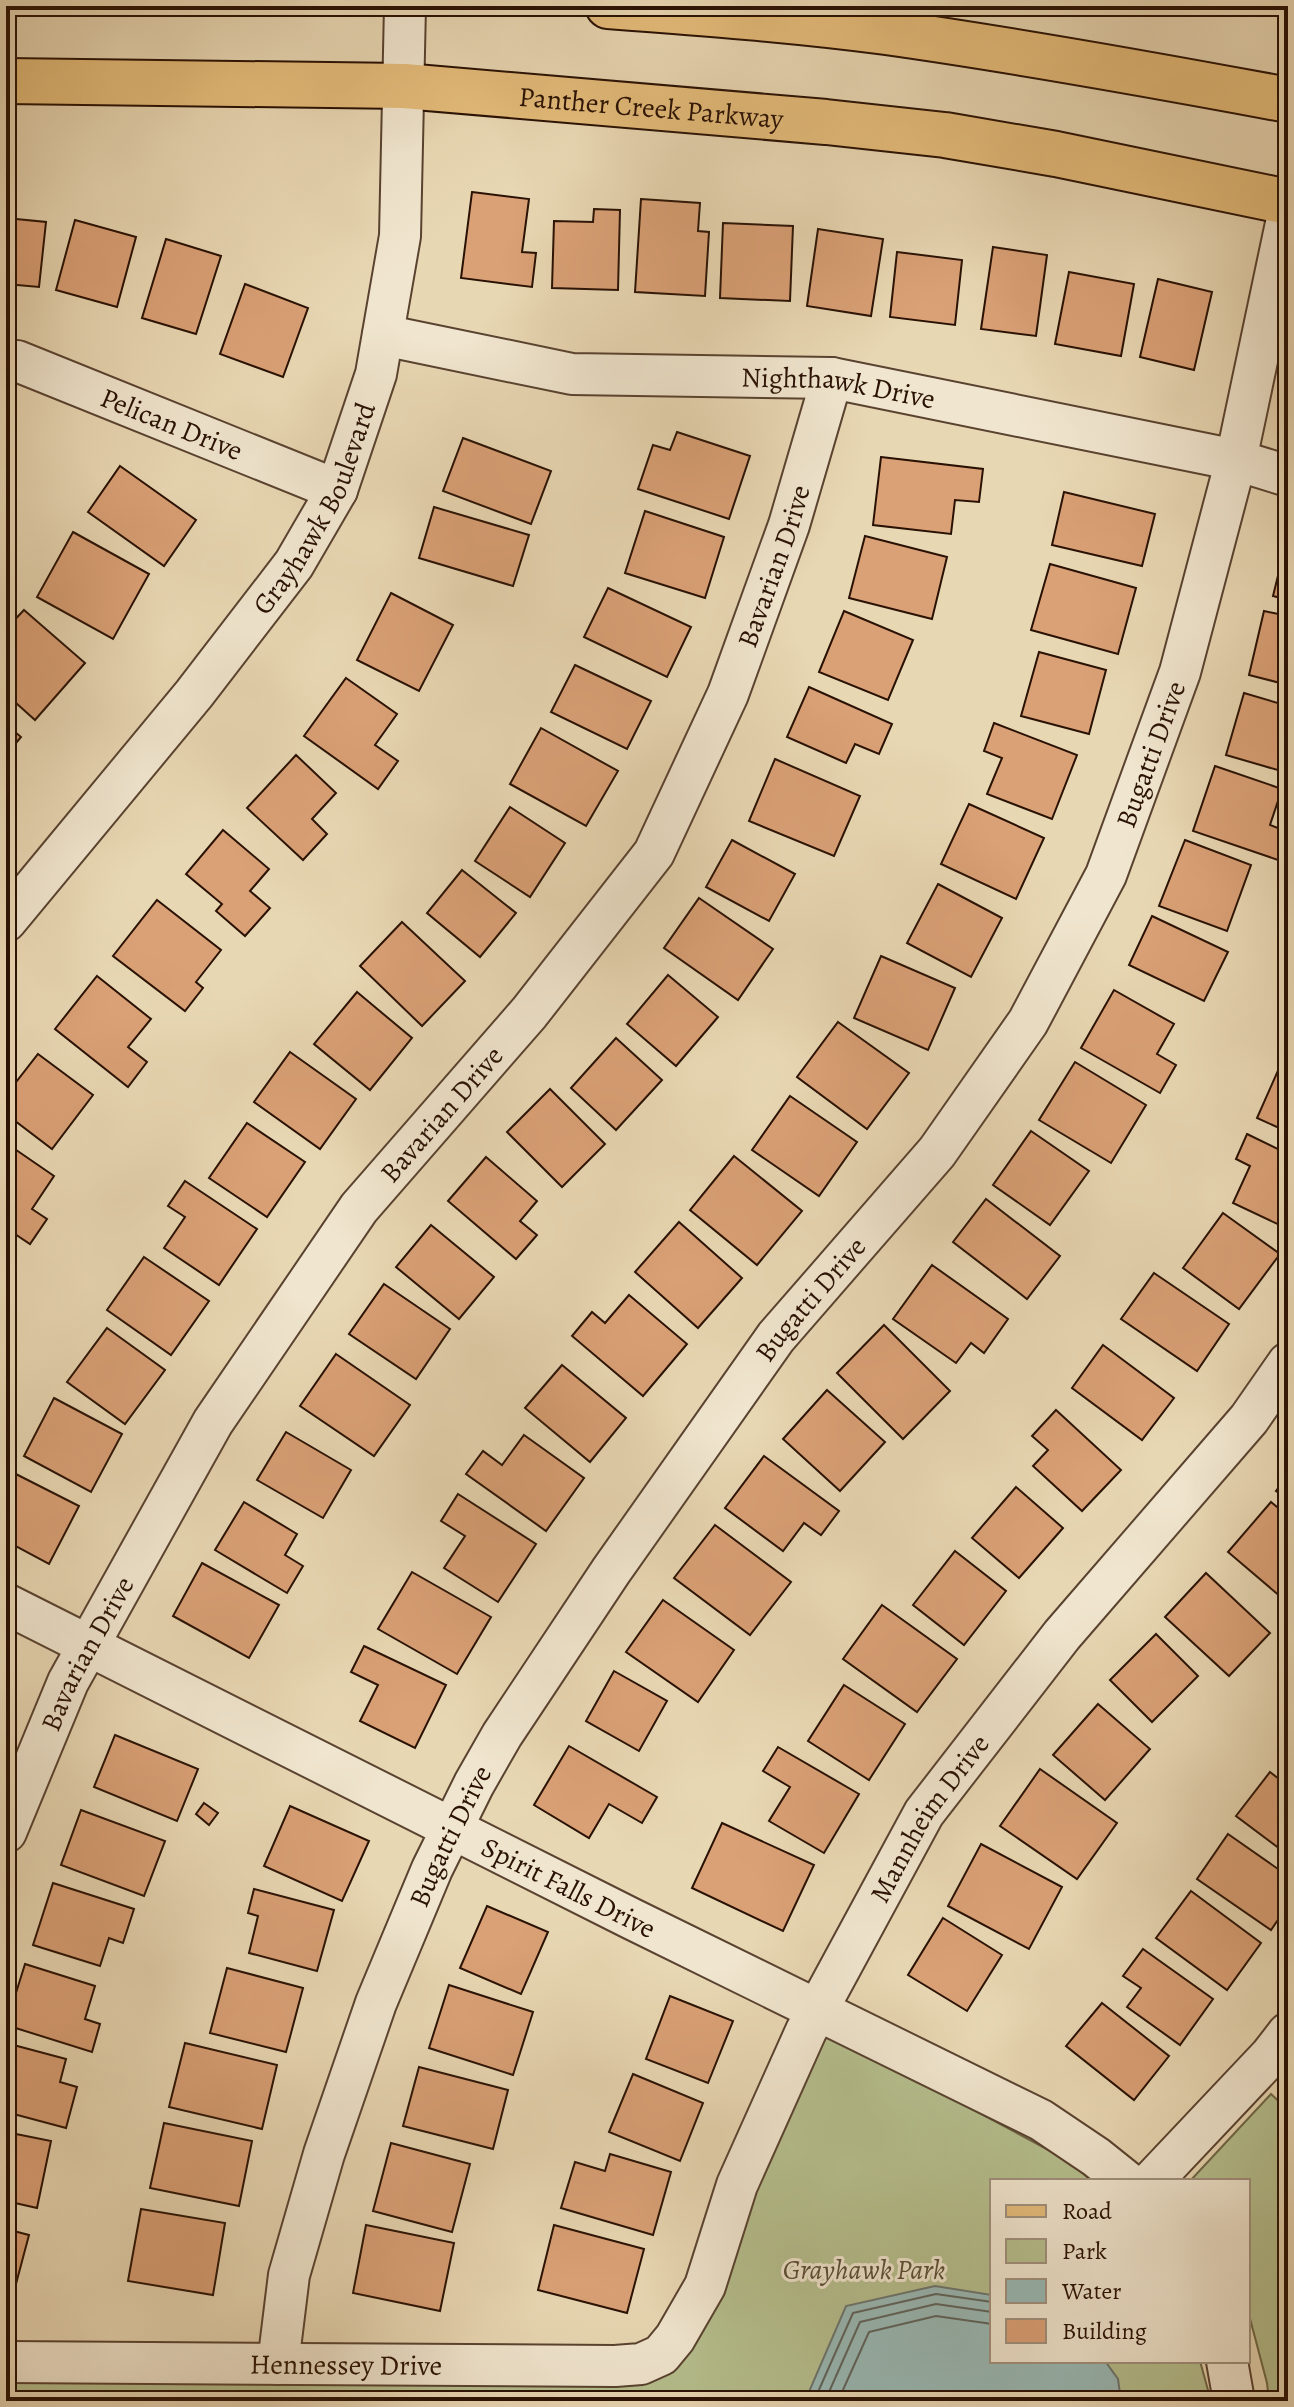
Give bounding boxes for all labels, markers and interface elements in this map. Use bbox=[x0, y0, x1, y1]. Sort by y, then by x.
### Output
street label: Panther Creek Parkway bbox=[517, 78, 785, 138]
street label: Nighthawk Drive bbox=[741, 359, 938, 418]
street label: Pelican Drive bbox=[95, 379, 248, 470]
street label: Grayhawk Boulevard bbox=[244, 397, 385, 623]
street label: Bavarian Drive bbox=[728, 481, 820, 653]
street label: Bugatti Drive bbox=[1107, 676, 1195, 833]
street label: Bavarian Drive bbox=[372, 1038, 512, 1191]
street label: Bugatti Drive bbox=[746, 1229, 875, 1370]
street label: Bavarian Drive bbox=[32, 1570, 143, 1737]
street label: Mannheim Drive bbox=[861, 1726, 998, 1909]
street label: Bugatti Drive bbox=[400, 1758, 501, 1913]
street label: Spirit Falls Drive bbox=[475, 1828, 662, 1948]
legend bbox=[990, 2179, 1250, 2363]
text: Road bbox=[1062, 2195, 1112, 2227]
text: Park bbox=[1062, 2235, 1107, 2267]
park label: Grayhawk Park bbox=[783, 2251, 945, 2289]
text: Water bbox=[1061, 2275, 1122, 2307]
text: Building bbox=[1062, 2315, 1147, 2347]
street label: Hennessey Drive bbox=[250, 2346, 442, 2385]

